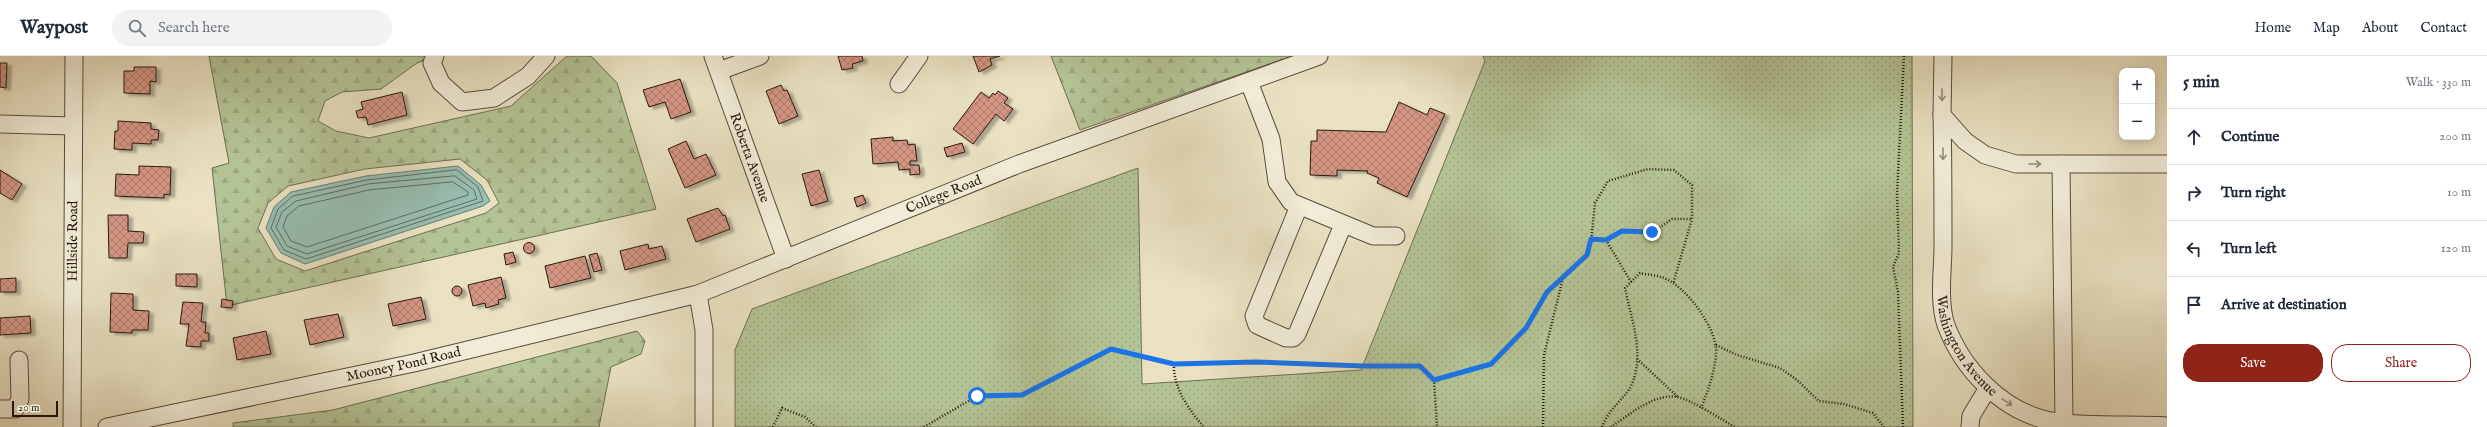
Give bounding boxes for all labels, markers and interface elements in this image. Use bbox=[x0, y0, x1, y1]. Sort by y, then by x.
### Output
search box bbox=[112, 10, 392, 46]
text: Waypost bbox=[20, 16, 88, 40]
icon: search bbox=[126, 17, 148, 39]
text: Search here bbox=[158, 18, 230, 37]
text: Home bbox=[2255, 19, 2291, 37]
text: Map bbox=[2313, 19, 2340, 37]
text: About bbox=[2362, 19, 2398, 37]
text: Contact bbox=[2420, 19, 2467, 37]
map controls bbox=[2119, 68, 2155, 140]
button: + bbox=[2119, 68, 2155, 104]
text: 5 min bbox=[2183, 72, 2220, 93]
text: Walk · 330 m bbox=[2406, 74, 2471, 91]
one-way arrow bbox=[1938, 88, 1946, 101]
button: − bbox=[2119, 104, 2155, 140]
street label: Roberta Avenue bbox=[725, 110, 774, 205]
icon: ahead bbox=[2183, 126, 2205, 148]
text: Continue bbox=[2221, 127, 2279, 146]
text: 200 m bbox=[2439, 128, 2471, 145]
one-way arrow bbox=[1939, 147, 1947, 160]
one-way arrow bbox=[2028, 160, 2041, 168]
street label: College Road bbox=[903, 171, 985, 218]
icon: right bbox=[2183, 182, 2205, 204]
text: Turn right bbox=[2221, 183, 2286, 202]
text: 10 m bbox=[2447, 184, 2471, 201]
street label: Hillside Road bbox=[64, 200, 82, 281]
route end bbox=[1643, 223, 1661, 241]
icon: left bbox=[2183, 238, 2205, 260]
text: Turn left bbox=[2221, 239, 2277, 258]
text: 120 m bbox=[2441, 240, 2471, 257]
icon: arrive bbox=[2183, 294, 2205, 316]
street label: Washington Avenue bbox=[1932, 295, 2001, 401]
text: Arrive at destination bbox=[2221, 295, 2347, 314]
street label: Mooney Pond Road bbox=[345, 343, 463, 386]
button: Save bbox=[2183, 344, 2323, 382]
button: Share bbox=[2331, 344, 2471, 382]
route start bbox=[968, 387, 986, 405]
one-way arrow bbox=[2001, 398, 2013, 406]
scale bar bbox=[12, 399, 58, 418]
text: 20 m bbox=[18, 401, 39, 415]

